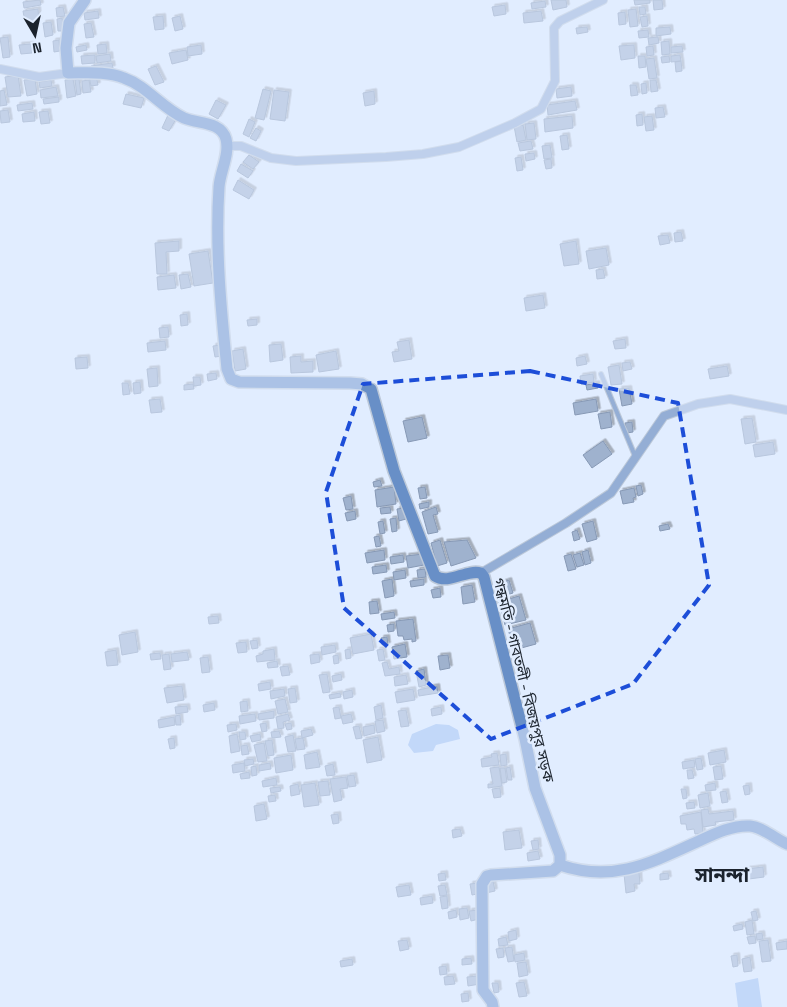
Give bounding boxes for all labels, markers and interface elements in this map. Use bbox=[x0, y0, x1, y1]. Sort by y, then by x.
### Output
north arrow bbox=[10, 10, 60, 60]
text: N bbox=[31, 38, 43, 57]
street label: গন্ধমতি - গাবতলী - বিজয়পুর সড়ক bbox=[489, 576, 559, 785]
district label: সানন্দা bbox=[694, 862, 749, 888]

